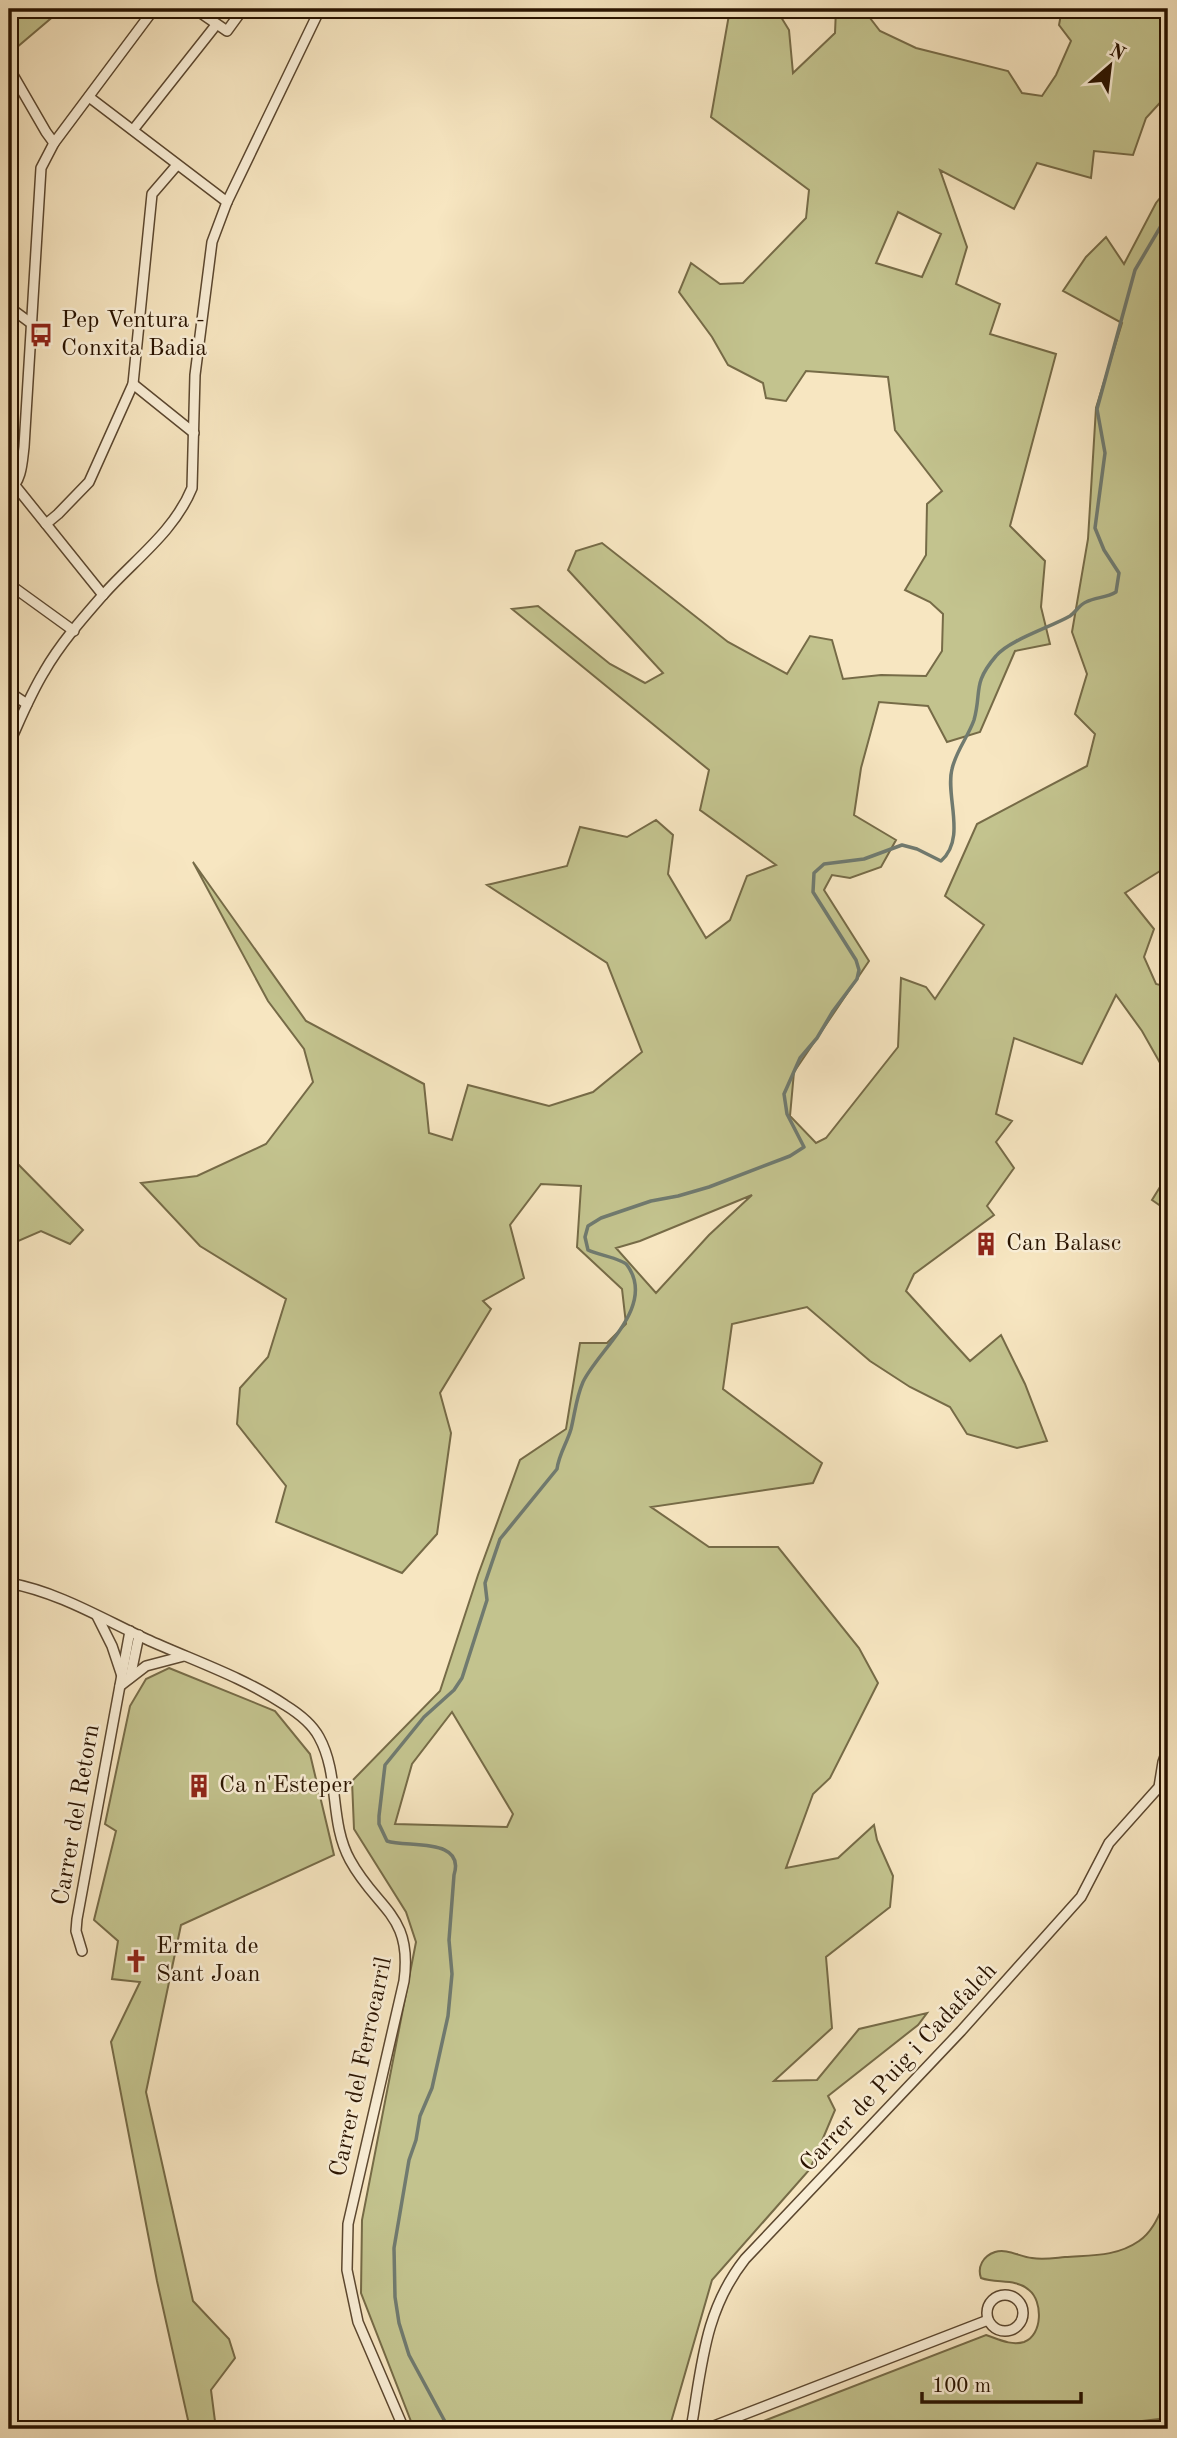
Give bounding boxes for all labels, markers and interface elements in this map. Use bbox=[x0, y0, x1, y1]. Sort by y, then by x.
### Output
north arrow bbox=[1076, 32, 1146, 102]
text: N bbox=[1106, 41, 1128, 65]
place label: Pep Ventura - Conxita Badia bbox=[61, 309, 207, 361]
bus stop icon: Pep Ventura - Conxita Badia bbox=[27, 321, 55, 349]
building icon: Can Balasc bbox=[972, 1230, 1000, 1258]
place label: Can Balasc bbox=[1006, 1232, 1121, 1256]
street label: Carrer del Retorn bbox=[49, 1723, 105, 1907]
building icon: Ca n'Esteper bbox=[185, 1772, 213, 1800]
place label: Ca n'Esteper bbox=[219, 1774, 352, 1798]
place label: Ermita de Sant Joan bbox=[156, 1935, 261, 1987]
church icon: Ermita de Sant Joan bbox=[122, 1947, 150, 1975]
street label: Carrer del Ferrocarril bbox=[327, 1955, 397, 2179]
street label: Carrer de Puig i Cadafalch bbox=[796, 1959, 1002, 2177]
scale bar bbox=[922, 2361, 1081, 2405]
text: 100 m bbox=[932, 2376, 991, 2397]

